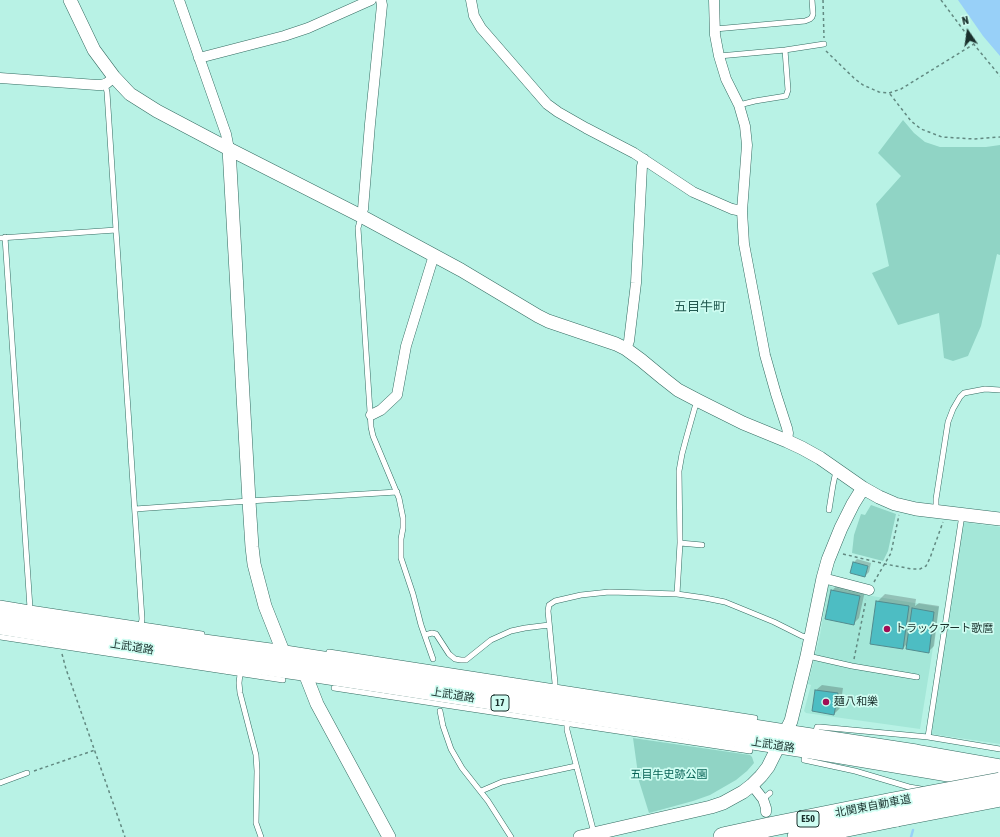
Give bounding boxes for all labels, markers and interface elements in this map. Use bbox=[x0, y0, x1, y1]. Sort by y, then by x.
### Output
north arrow bbox=[948, 12, 988, 52]
text: N bbox=[961, 14, 970, 27]
district label: 五目牛町 bbox=[674, 299, 726, 315]
place label: トラックアート歌麿 bbox=[895, 622, 993, 636]
marker: トラックアート歌麿 bbox=[882, 624, 892, 634]
street label: 上武道路 bbox=[109, 637, 155, 657]
street label: 上武道路 bbox=[430, 685, 476, 705]
road number: 17 bbox=[491, 695, 509, 711]
place label: 麺八和樂 bbox=[834, 695, 878, 709]
marker: 麺八和樂 bbox=[821, 697, 831, 707]
street label: 上武道路 bbox=[750, 735, 796, 755]
park label: 五目牛史跡公園 bbox=[631, 768, 707, 782]
street label: 北関東自動車道 bbox=[834, 792, 912, 820]
road number: E50 bbox=[797, 811, 819, 827]

